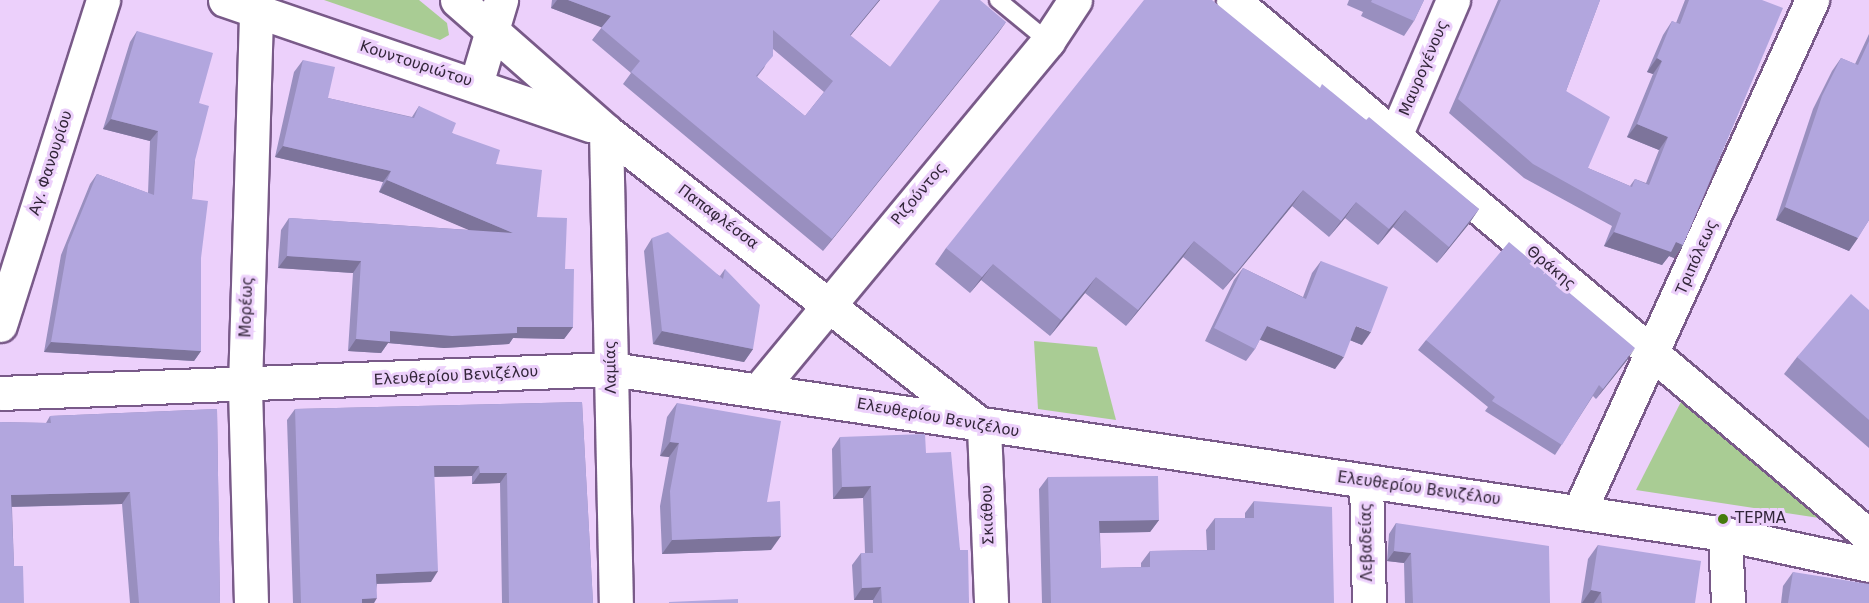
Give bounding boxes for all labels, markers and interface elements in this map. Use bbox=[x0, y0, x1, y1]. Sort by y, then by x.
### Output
street label: Μαυρογένους bbox=[1396, 17, 1452, 119]
street label: Κουντουριώτου bbox=[358, 37, 474, 91]
street label: Αγ. Φανουρίου bbox=[26, 108, 76, 218]
street label: Ριζούντος bbox=[888, 159, 950, 229]
street label: Παπαφλέσσα bbox=[674, 181, 762, 253]
street label: Τριπόλεως bbox=[1672, 217, 1722, 297]
street label: Θράκης bbox=[1523, 242, 1579, 294]
street label: Μορέως bbox=[237, 276, 257, 338]
street label: Λαμίας bbox=[602, 340, 620, 394]
street label: Ελευθερίου Βενιζέλου bbox=[373, 363, 539, 389]
street label: Ελευθερίου Βενιζέλου bbox=[855, 395, 1021, 441]
street label: Ελευθερίου Βενιζέλου bbox=[1336, 469, 1502, 509]
street label: Σκιάθου bbox=[978, 485, 998, 545]
street label: Λεβαδείας bbox=[1357, 502, 1377, 582]
place label: TΕΡΜΑ bbox=[1735, 510, 1786, 528]
marker: TΕΡΜΑ bbox=[1716, 512, 1730, 526]

